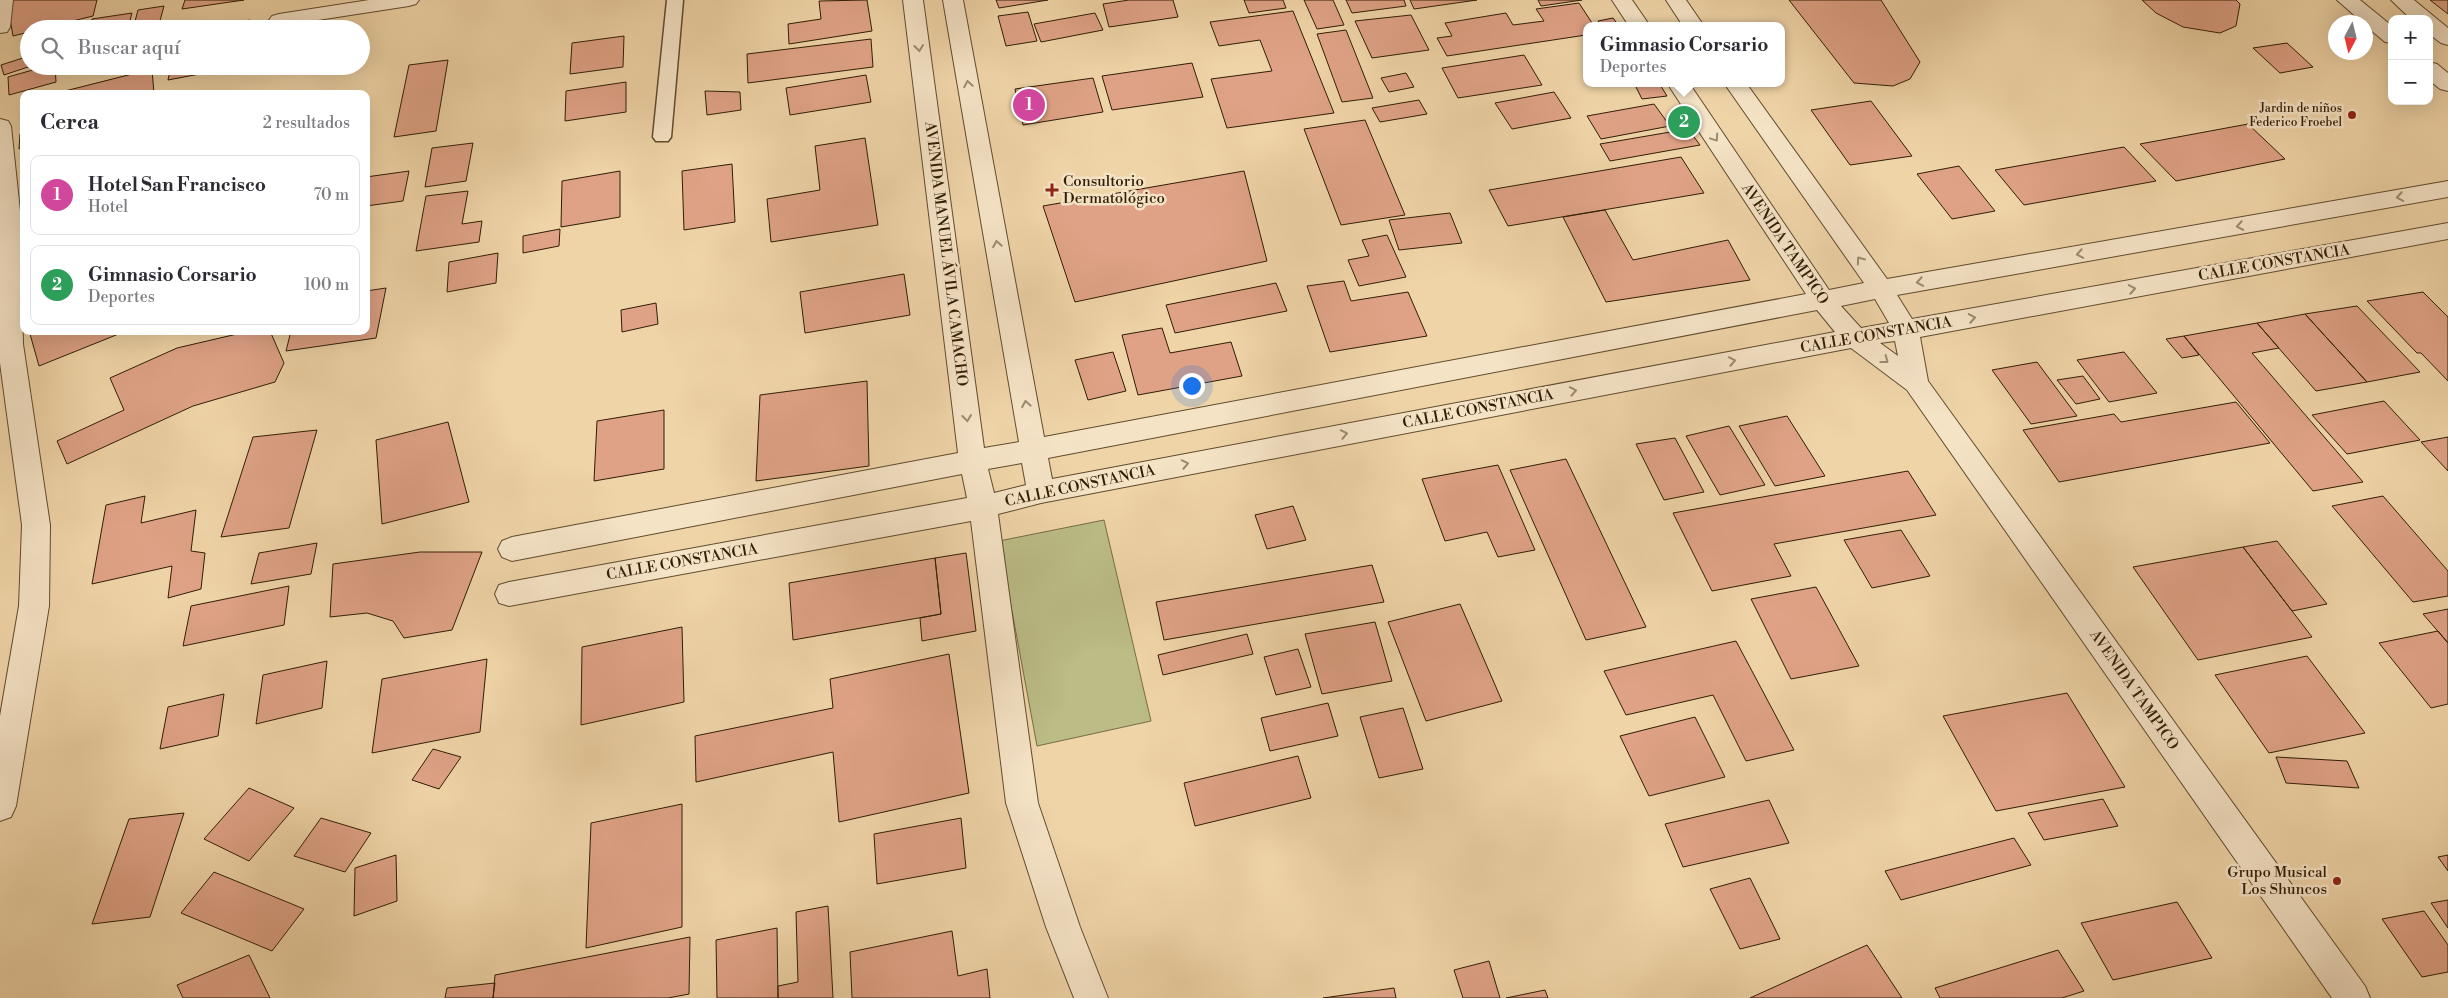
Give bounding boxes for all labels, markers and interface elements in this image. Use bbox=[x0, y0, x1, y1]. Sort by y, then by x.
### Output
north arrow bbox=[2328, 15, 2373, 60]
map controls bbox=[2388, 15, 2433, 105]
button: + bbox=[2388, 15, 2433, 60]
search box bbox=[20, 20, 370, 75]
popup bbox=[1583, 22, 1785, 87]
text: Gimnasio Corsario bbox=[1600, 33, 1768, 57]
icon: search bbox=[38, 34, 66, 62]
text: Buscar aquí bbox=[78, 36, 180, 60]
one-way arrow bbox=[913, 45, 924, 53]
text: Deportes bbox=[1600, 57, 1666, 77]
button: − bbox=[2388, 60, 2433, 105]
one-way arrow bbox=[964, 79, 974, 88]
pin: 1 bbox=[1013, 86, 1045, 124]
place label: Jardin de niños Federico Froebel bbox=[2249, 101, 2342, 130]
pin: 2 bbox=[1668, 103, 1700, 141]
marker: Jardin de niños Federico Froebel bbox=[2346, 109, 2358, 121]
text: Cerca bbox=[40, 110, 99, 136]
text: 2 resultados bbox=[263, 113, 350, 133]
street label: AVENIDA MANUEL ÁVILA CAMACHO bbox=[920, 119, 973, 388]
one-way arrow bbox=[1708, 133, 1718, 142]
place label: Consultorio Dermatológico bbox=[1063, 172, 1165, 208]
text: Hotel San Francisco bbox=[88, 173, 266, 197]
street label: AVENIDA TAMPICO bbox=[1737, 179, 1833, 309]
marker: Consultorio Dermatológico bbox=[1045, 183, 1059, 197]
text: 1 bbox=[53, 185, 61, 205]
text: 70 m bbox=[313, 185, 349, 205]
one-way arrow bbox=[2396, 192, 2404, 202]
text: Hotel bbox=[88, 197, 128, 217]
one-way arrow bbox=[2236, 220, 2244, 230]
one-way arrow bbox=[993, 239, 1003, 248]
street label: CALLE CONSTANCIA bbox=[2197, 240, 2352, 286]
one-way arrow bbox=[2076, 248, 2084, 258]
one-way arrow bbox=[1857, 256, 1866, 266]
text: Gimnasio Corsario bbox=[88, 263, 257, 287]
text: 2 bbox=[52, 275, 62, 295]
text: 100 m bbox=[304, 275, 349, 295]
one-way arrow bbox=[1916, 277, 1924, 287]
one-way arrow bbox=[2128, 284, 2136, 295]
text: Deportes bbox=[88, 287, 155, 307]
street label: CALLE CONSTANCIA bbox=[1799, 312, 1954, 358]
one-way arrow bbox=[1968, 314, 1976, 324]
one-way arrow bbox=[1879, 354, 1889, 363]
one-way arrow bbox=[1728, 356, 1737, 366]
your location bbox=[1179, 373, 1205, 399]
street label: CALLE CONSTANCIA bbox=[1401, 385, 1556, 433]
one-way arrow bbox=[1568, 386, 1577, 397]
one-way arrow bbox=[1021, 399, 1032, 408]
one-way arrow bbox=[961, 414, 972, 422]
one-way arrow bbox=[1340, 430, 1349, 440]
one-way arrow bbox=[1180, 460, 1189, 470]
street label: CALLE CONSTANCIA bbox=[1003, 461, 1158, 511]
street label: CALLE CONSTANCIA bbox=[605, 539, 760, 585]
street label: AVENIDA TAMPICO bbox=[2085, 625, 2183, 754]
place label: Grupo Musical Los Shuncos bbox=[2227, 863, 2328, 899]
marker: Grupo Musical Los Shuncos bbox=[2331, 875, 2343, 887]

